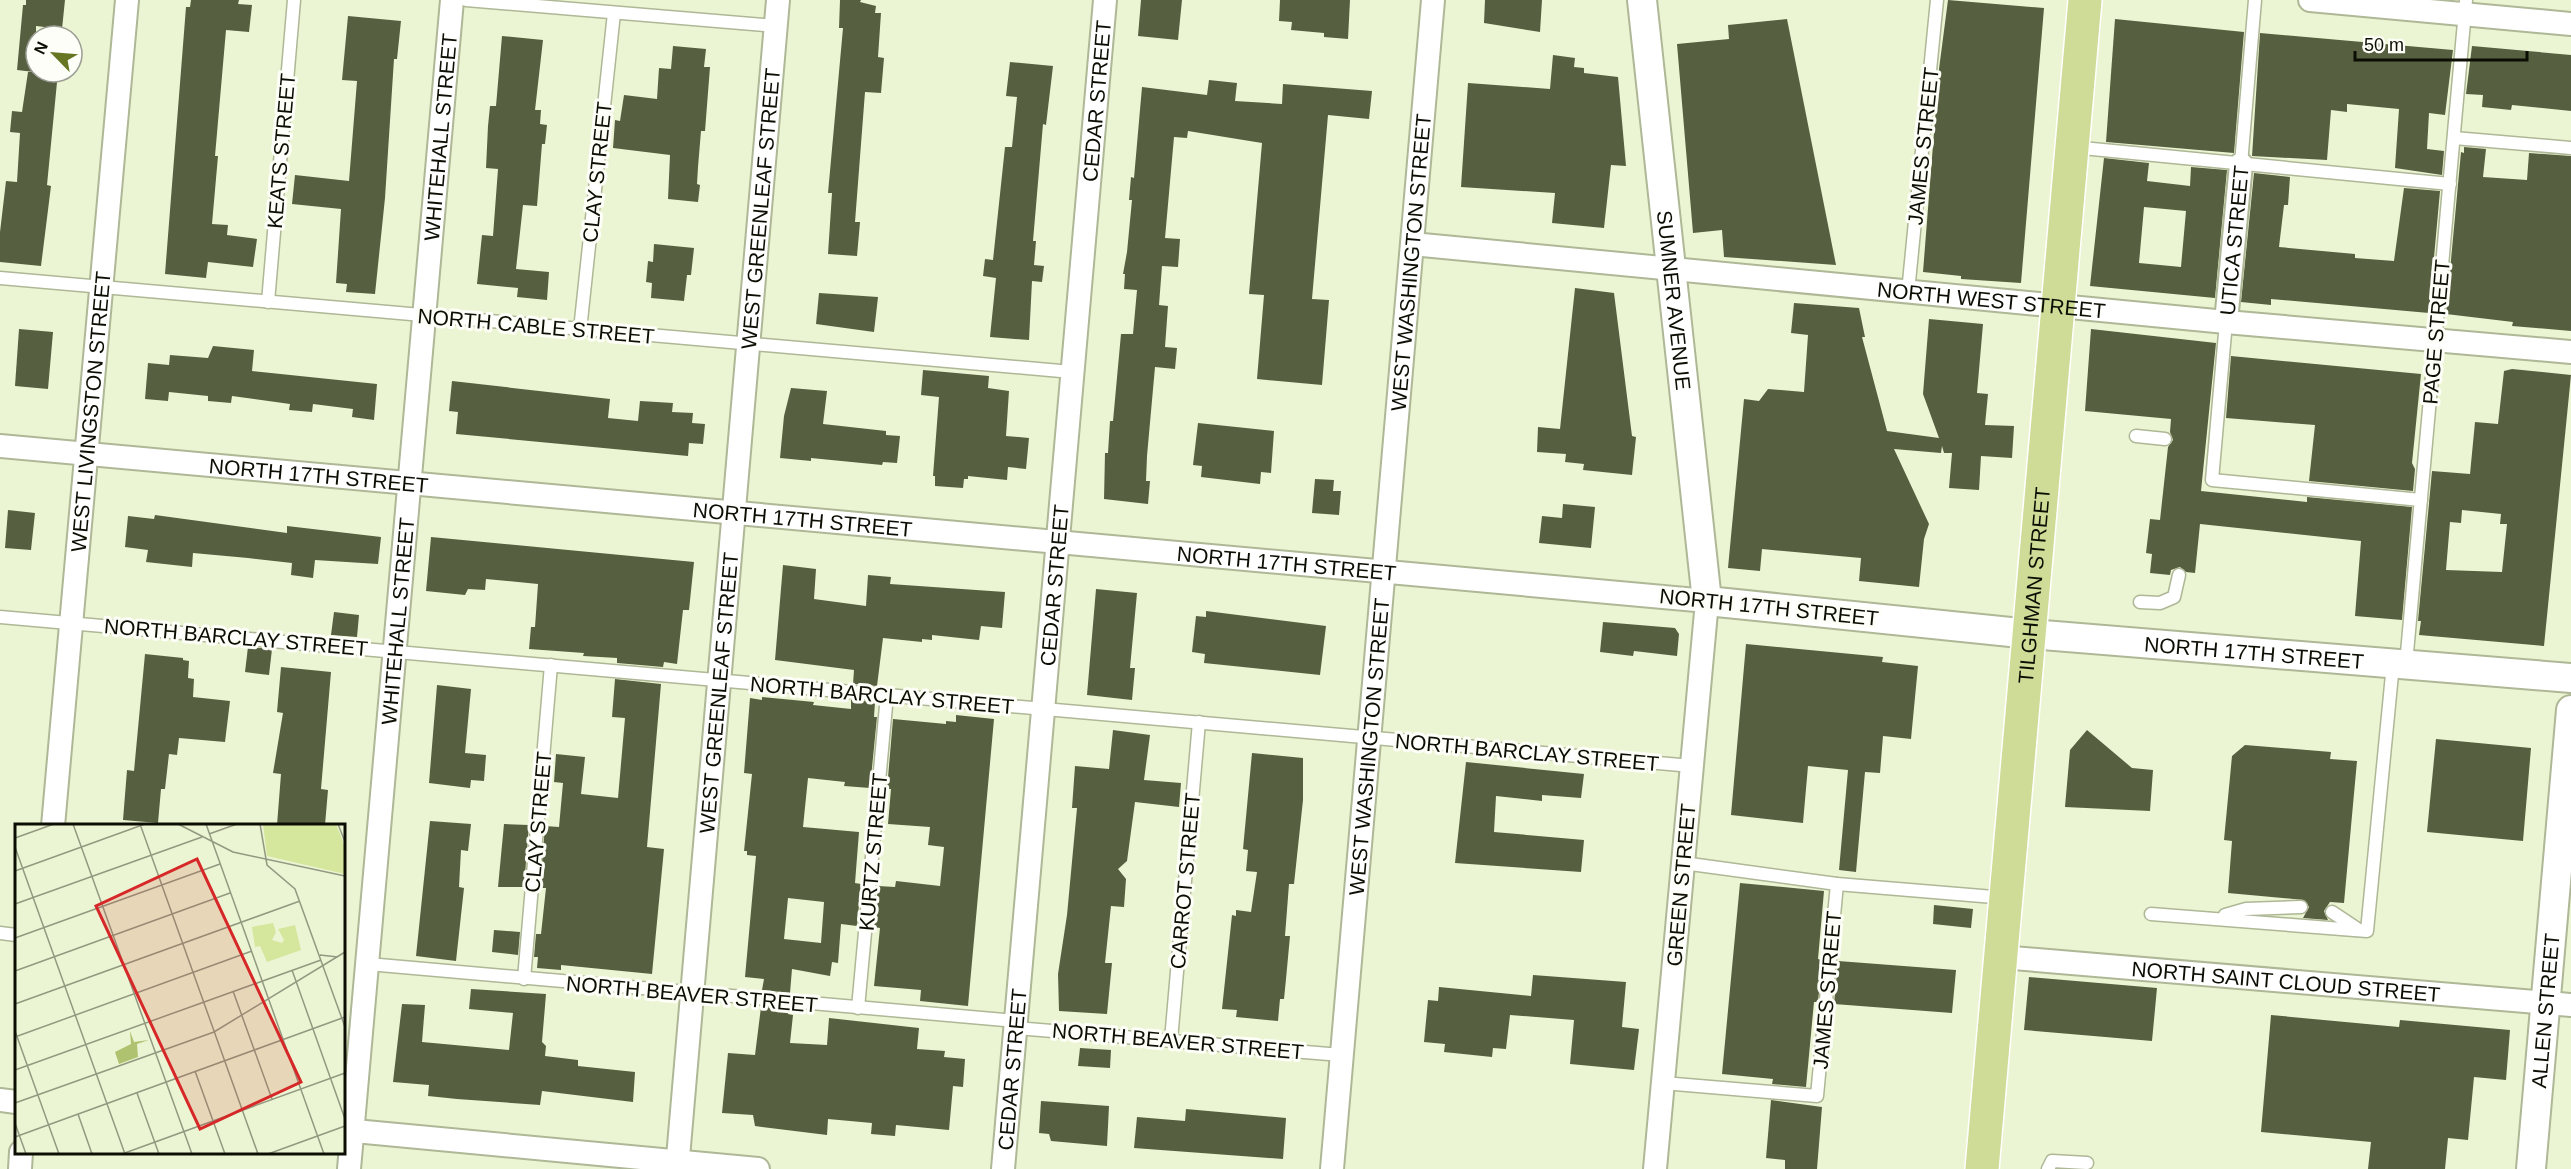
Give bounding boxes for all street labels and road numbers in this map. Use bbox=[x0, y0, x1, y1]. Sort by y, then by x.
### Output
street label: CEDAR STREET bbox=[1078, 19, 1115, 183]
street label: WHITEHALL STREET bbox=[419, 32, 461, 242]
street label: JAMES STREET bbox=[1903, 66, 1943, 226]
street label: WEST GREENLEAF STREET bbox=[736, 67, 784, 350]
street label: KEATS STREET bbox=[263, 72, 299, 230]
street label: CLAY STREET bbox=[578, 100, 616, 244]
street label: WEST WASHINGTON STREET bbox=[1386, 113, 1435, 412]
street label: UTICA STREET bbox=[2215, 164, 2252, 316]
street label: SUMNER AVENUE bbox=[1653, 209, 1696, 391]
street label: PAGE STREET bbox=[2418, 258, 2454, 405]
street label: WEST LIVINGSTON STREET bbox=[66, 270, 114, 553]
street label: NORTH WEST STREET bbox=[1876, 277, 2107, 322]
street label: NORTH CABLE STREET bbox=[417, 304, 656, 348]
street label: NORTH 17TH STREET bbox=[208, 454, 430, 496]
street label: TILGHMAN STREET bbox=[2013, 486, 2054, 685]
street label: NORTH 17TH STREET bbox=[692, 497, 914, 540]
street label: CEDAR STREET bbox=[1035, 503, 1072, 667]
street label: WHITEHALL STREET bbox=[377, 516, 418, 726]
street label: NORTH 17TH STREET bbox=[1176, 541, 1398, 584]
street label: WEST GREENLEAF STREET bbox=[695, 551, 742, 834]
street label: NORTH 17TH STREET bbox=[1658, 584, 1880, 630]
street label: WEST WASHINGTON STREET bbox=[1344, 597, 1393, 896]
street label: NORTH BARCLAY STREET bbox=[103, 614, 369, 660]
street label: NORTH 17TH STREET bbox=[2143, 632, 2365, 673]
street label: NORTH BARCLAY STREET bbox=[749, 672, 1015, 718]
street label: NORTH BARCLAY STREET bbox=[1394, 729, 1660, 775]
street label: CLAY STREET bbox=[520, 750, 556, 894]
street label: KURTZ STREET bbox=[855, 772, 891, 932]
street label: CARROT STREET bbox=[1166, 792, 1204, 970]
street label: GREEN STREET bbox=[1662, 802, 1700, 967]
street label: JAMES STREET bbox=[1809, 910, 1845, 1070]
street label: ALLEN STREET bbox=[2527, 932, 2563, 1089]
street label: NORTH SAINT CLOUD STREET bbox=[2131, 957, 2441, 1005]
street label: NORTH BEAVER STREET bbox=[565, 972, 819, 1016]
street label: CEDAR STREET bbox=[993, 987, 1030, 1151]
street label: NORTH BEAVER STREET bbox=[1051, 1019, 1305, 1063]

